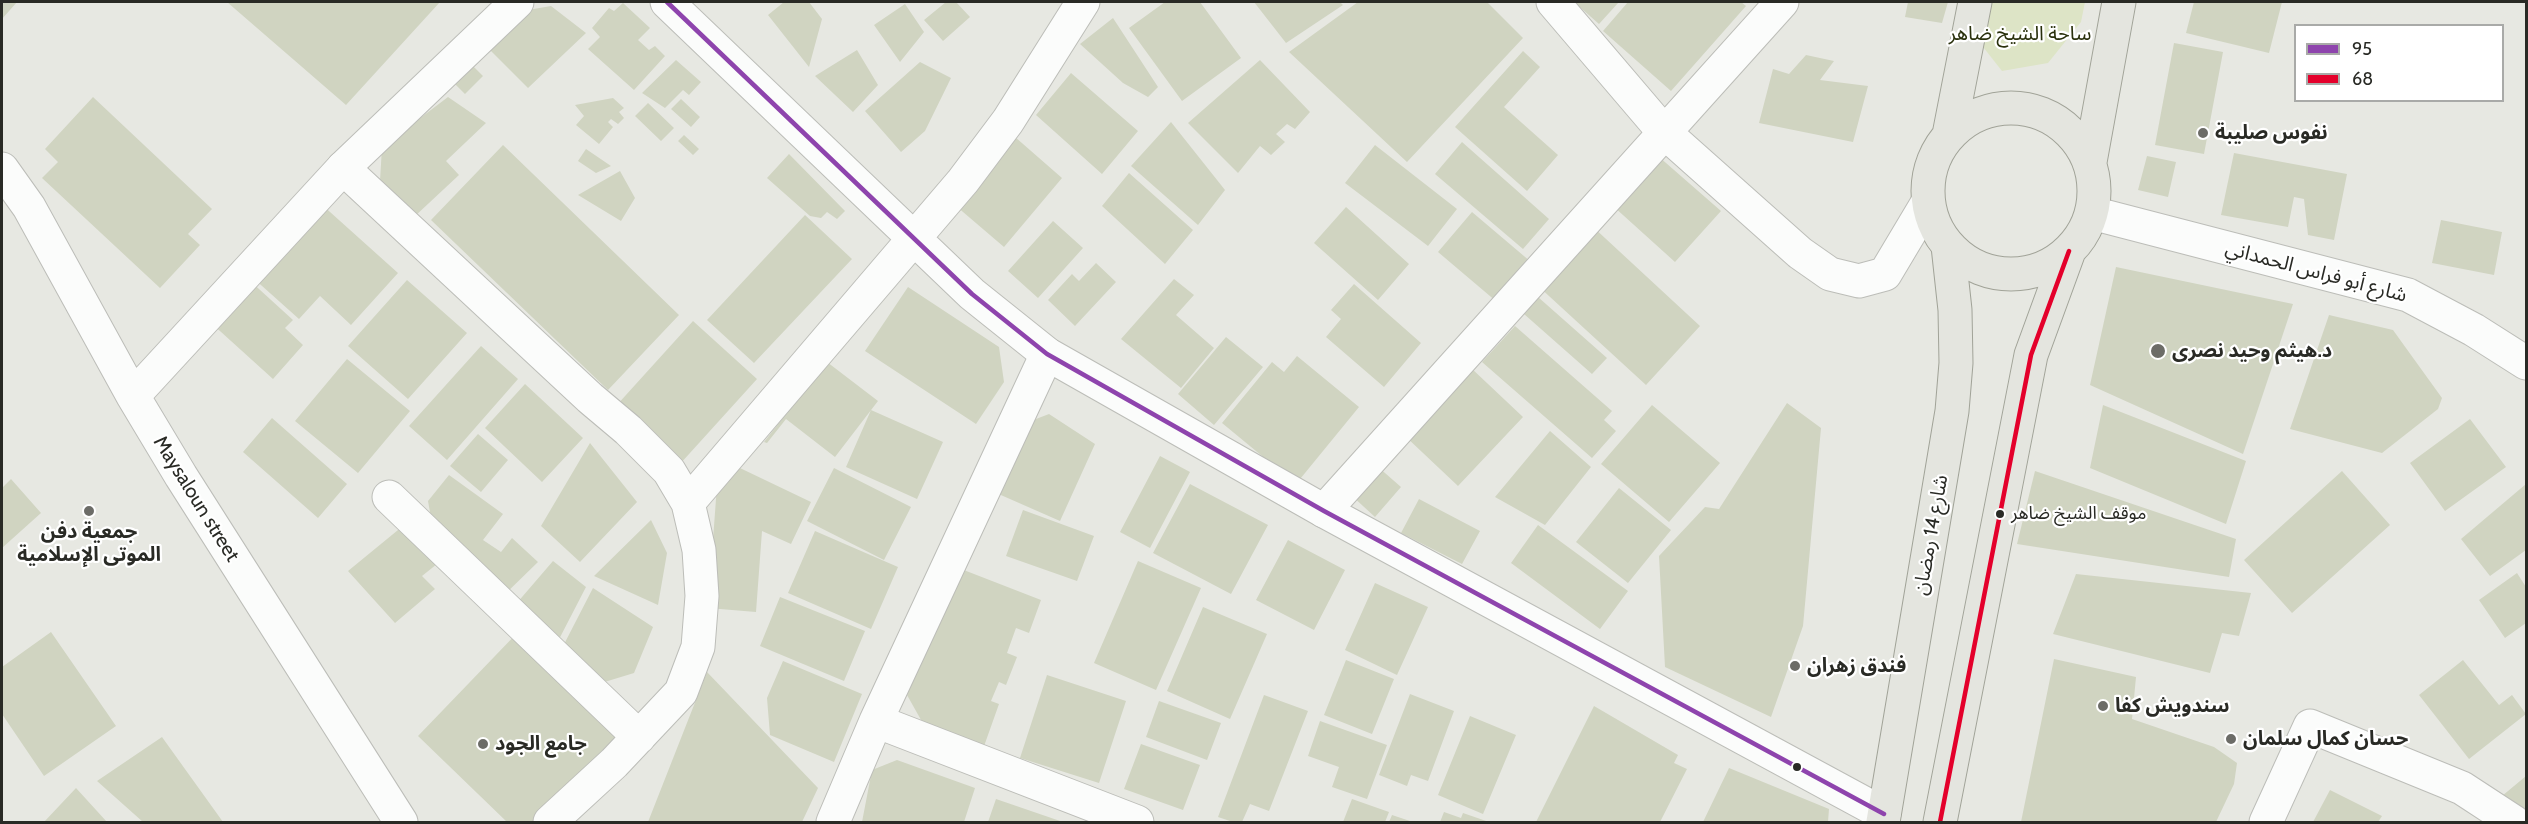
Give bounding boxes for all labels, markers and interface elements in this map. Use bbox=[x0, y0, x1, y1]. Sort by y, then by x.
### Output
park label: ساحة الشيخ ضاهر bbox=[1949, 22, 2091, 46]
legend bbox=[2294, 24, 2504, 102]
text: 95 bbox=[2352, 38, 2372, 60]
text: 68 bbox=[2352, 68, 2373, 90]
place label: نفوس صليبة bbox=[2215, 121, 2328, 145]
marker: نفوس صليبة bbox=[2196, 126, 2210, 140]
street label: شارع أبو فراس الحمداني bbox=[2223, 236, 2409, 308]
place label: د.هيثم وحيد نصرى bbox=[2172, 339, 2332, 363]
marker: د.هيثم وحيد نصرى bbox=[2149, 342, 2167, 360]
street label: Maysaloun street bbox=[148, 432, 244, 566]
street label: شارع 14 رمضان bbox=[1909, 473, 1953, 597]
place label: موقف الشيخ ضاهر bbox=[2011, 503, 2146, 525]
marker: جمعية دفن الموتى الإسلامية bbox=[82, 504, 96, 518]
marker: موقف الشيخ ضاهر bbox=[1994, 508, 2006, 520]
place label: جمعية دفن الموتى الإسلامية bbox=[17, 520, 161, 567]
place label: فندق زهران bbox=[1807, 654, 1906, 678]
marker: فندق زهران bbox=[1788, 659, 1802, 673]
place label: سندويش كفا bbox=[2115, 694, 2230, 718]
marker: سندويش كفا bbox=[2096, 699, 2110, 713]
place label: حسان كمال سلمان bbox=[2243, 727, 2408, 751]
place label: جامع الجود bbox=[495, 732, 587, 756]
marker: حسان كمال سلمان bbox=[2224, 732, 2238, 746]
marker: جامع الجود bbox=[476, 737, 490, 751]
unlabelled marker bbox=[1791, 761, 1803, 773]

